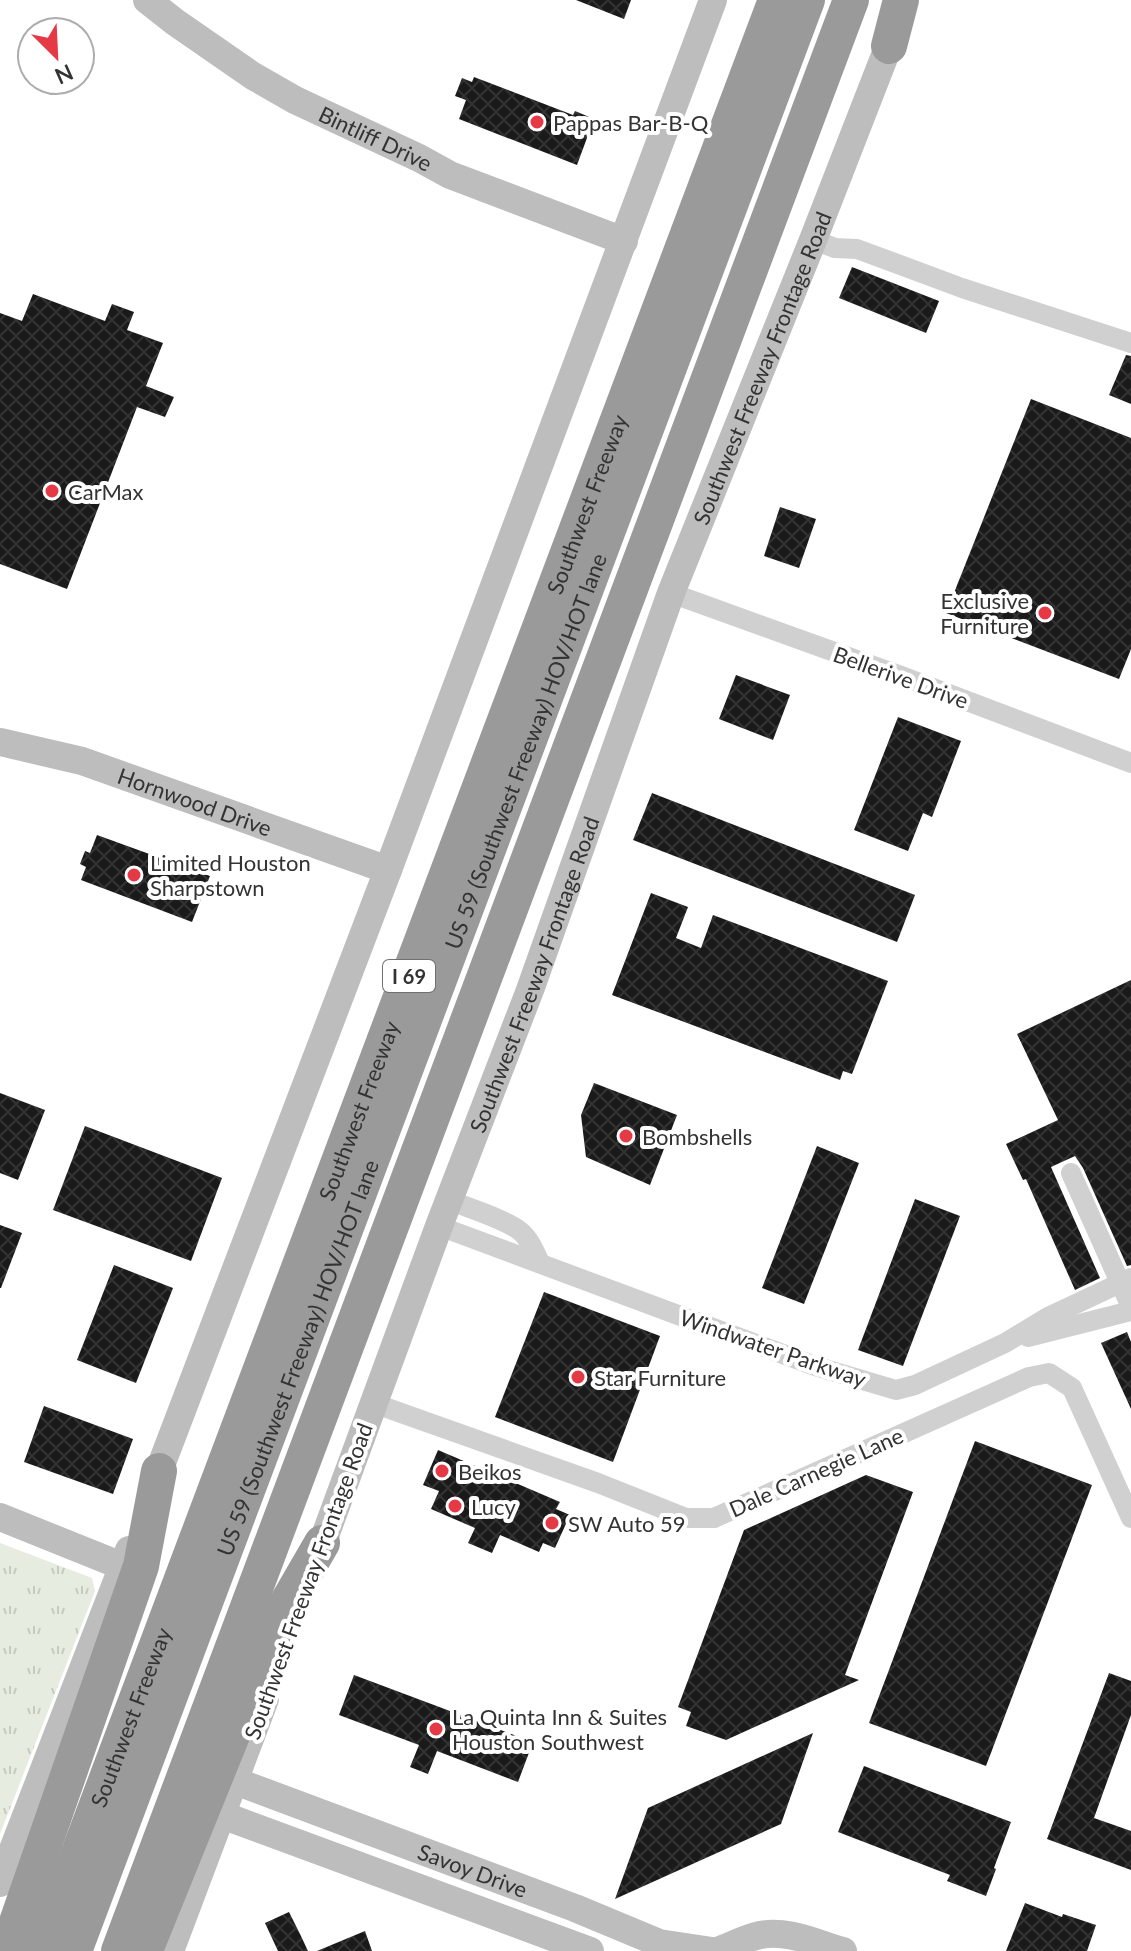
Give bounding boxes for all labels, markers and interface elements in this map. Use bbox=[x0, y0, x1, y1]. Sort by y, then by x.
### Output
north arrow bbox=[16, 16, 96, 96]
text: N bbox=[51, 59, 78, 91]
street label: Bintliff Drive bbox=[315, 100, 437, 176]
place label: Pappas Bar-B-Q bbox=[553, 109, 709, 136]
marker: Pappas Bar-B-Q bbox=[528, 113, 546, 131]
street label: Southwest Freeway Frontage Road bbox=[687, 207, 836, 528]
street label: Southwest Freeway bbox=[540, 410, 633, 598]
place label: CarMax bbox=[68, 478, 143, 505]
marker: CarMax bbox=[43, 482, 61, 500]
street label: US 59 (Southwest Freeway) HOV/HOT lane bbox=[438, 549, 612, 953]
place label: Exclusive Furniture bbox=[940, 587, 1029, 639]
marker: Exclusive Furniture bbox=[1036, 604, 1054, 622]
street label: Bellerive Drive bbox=[830, 640, 972, 714]
street label: Hornwood Drive bbox=[114, 761, 276, 841]
street label: Southwest Freeway Frontage Road bbox=[463, 813, 604, 1136]
place label: Limited Houston Sharpstown bbox=[150, 849, 311, 901]
marker: Limited Houston Sharpstown bbox=[125, 866, 143, 884]
road number: I 69 bbox=[383, 960, 435, 992]
street label: Southwest Freeway bbox=[312, 1016, 405, 1204]
place label: Bombshells bbox=[642, 1123, 752, 1150]
marker: Bombshells bbox=[617, 1127, 635, 1145]
street label: US 59 (Southwest Freeway) HOV/HOT lane bbox=[210, 1156, 384, 1559]
street label: Windwater Parkway bbox=[676, 1303, 870, 1393]
place label: Star Furniture bbox=[594, 1364, 726, 1391]
marker: Star Furniture bbox=[569, 1368, 587, 1386]
street label: Southwest Freeway Frontage Road bbox=[238, 1419, 378, 1743]
street label: Dale Carnegie Lane bbox=[725, 1422, 907, 1522]
place label: Beikos bbox=[458, 1458, 522, 1485]
marker: Beikos bbox=[433, 1462, 451, 1480]
place label: Lucy bbox=[471, 1493, 516, 1520]
marker: Lucy bbox=[446, 1497, 464, 1515]
place label: SW Auto 59 bbox=[568, 1510, 686, 1537]
marker: SW Auto 59 bbox=[543, 1514, 561, 1532]
street label: Southwest Freeway bbox=[84, 1623, 176, 1811]
place label: La Quinta Inn & Suites Houston Southwest bbox=[452, 1703, 667, 1755]
marker: La Quinta Inn & Suites Houston Southwest bbox=[427, 1720, 445, 1738]
street label: Savoy Drive bbox=[415, 1837, 531, 1903]

